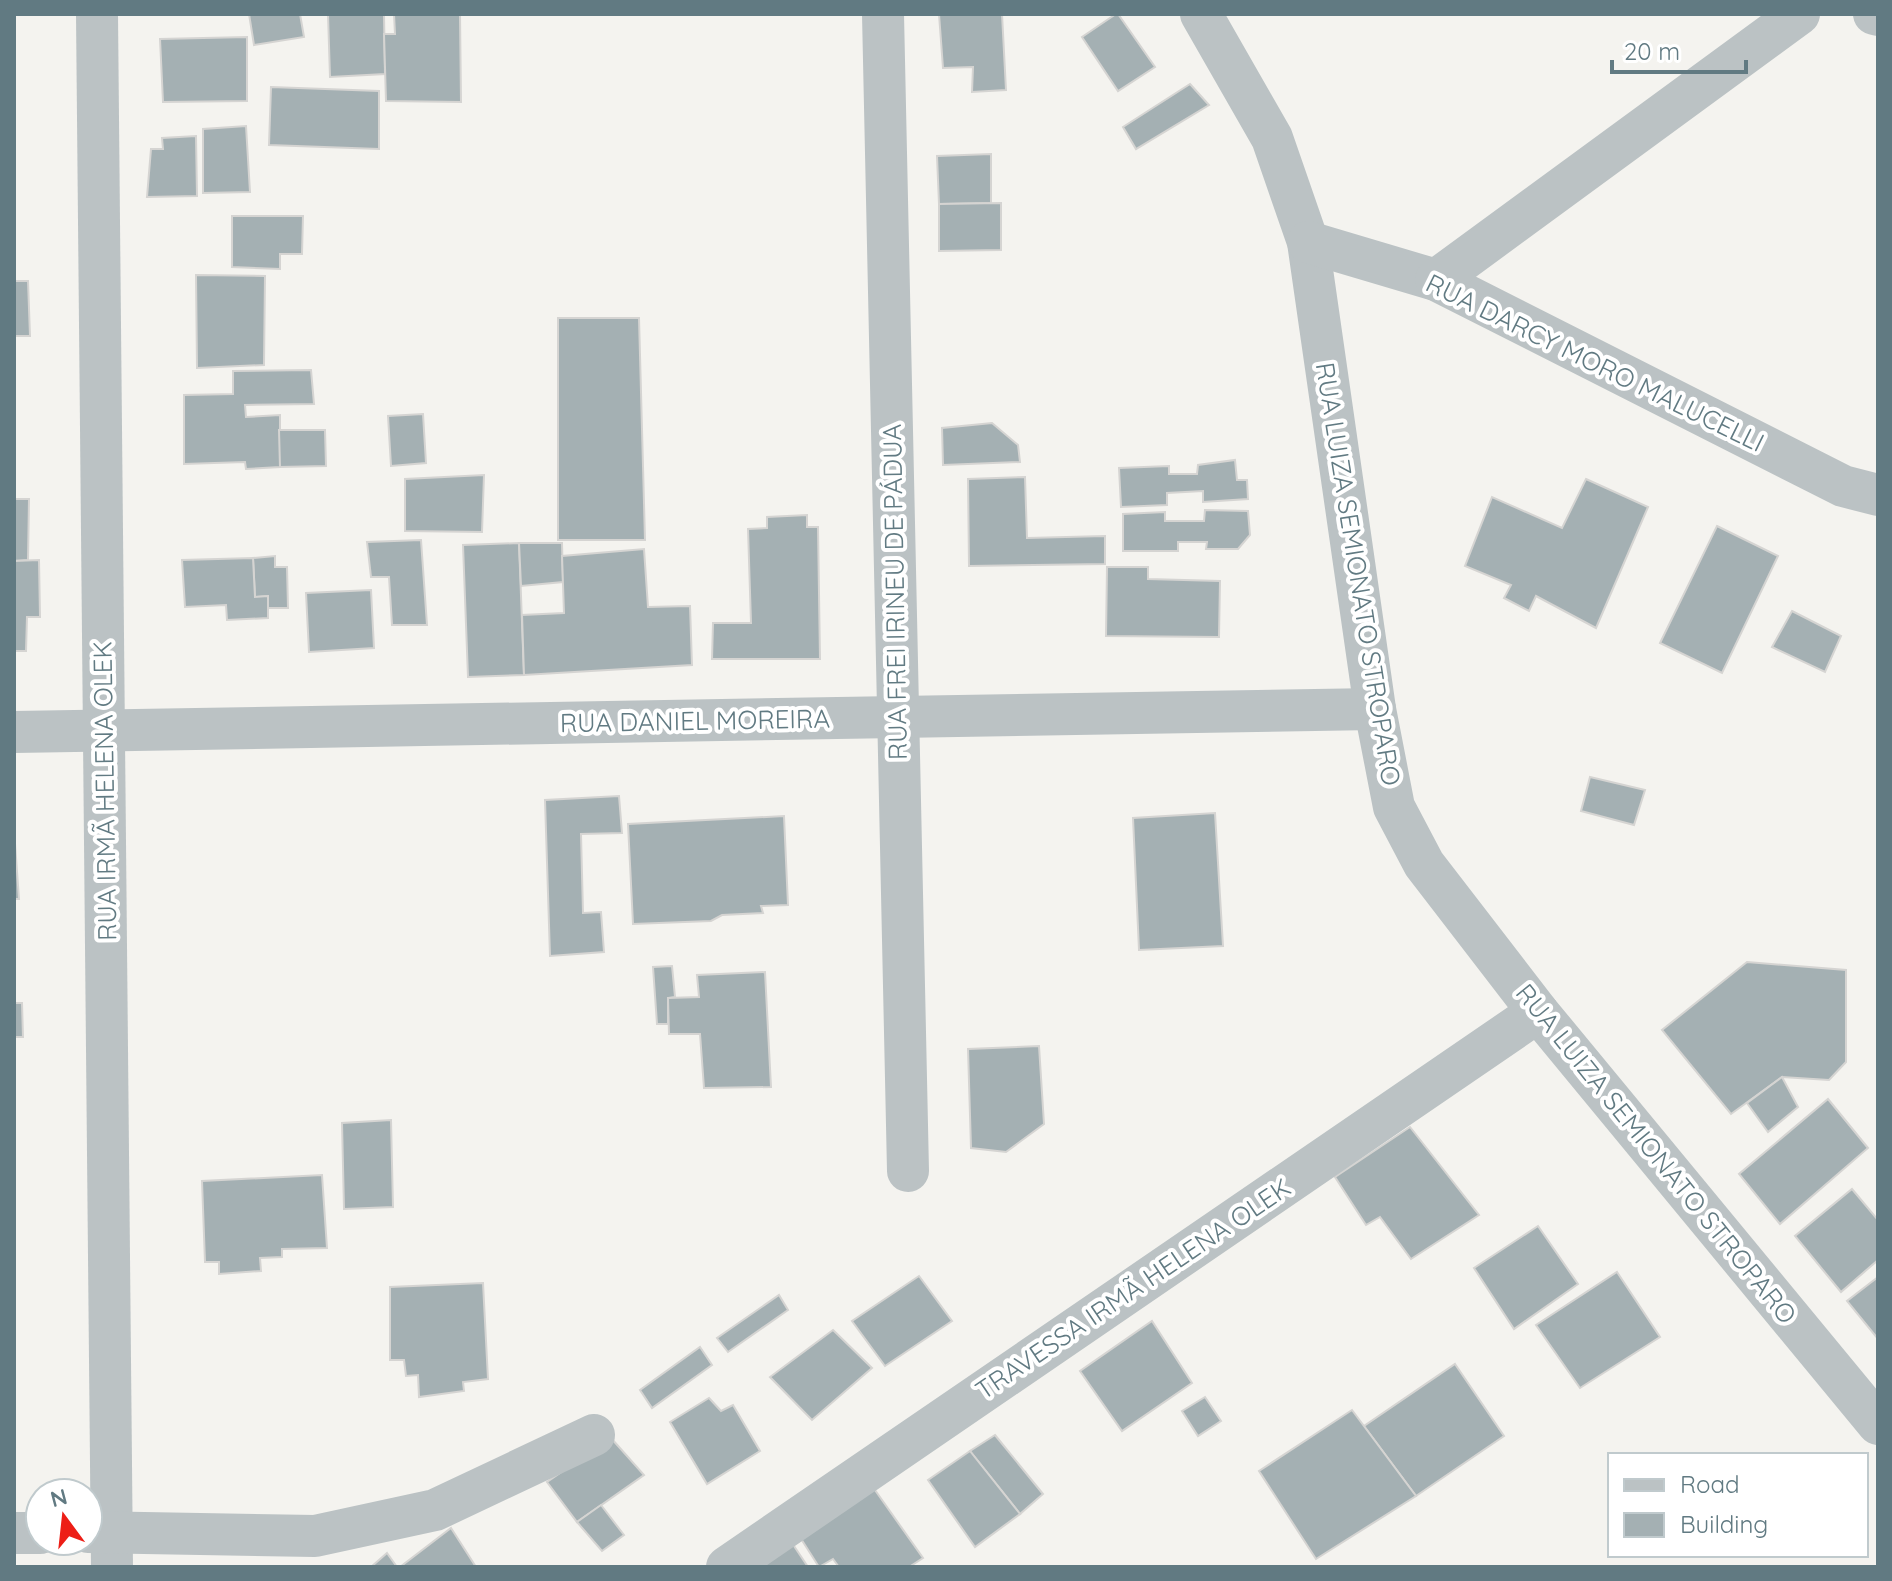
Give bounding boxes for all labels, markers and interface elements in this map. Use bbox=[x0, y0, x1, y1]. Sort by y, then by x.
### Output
scale bar bbox=[1612, 24, 1746, 74]
text: 20 m bbox=[1624, 36, 1680, 66]
street label: RUA DARCY MORO MALUCELLI bbox=[1421, 266, 1770, 459]
street label: RUA LUIZA SEMIONATO STROPARO bbox=[1309, 360, 1408, 788]
street label: RUA FREI IRINEU DE PÁDUA bbox=[875, 423, 914, 760]
street label: RUA IRMÃ HELENA OLEK bbox=[85, 641, 124, 941]
street label: RUA DANIEL MOREIRA bbox=[560, 702, 831, 739]
street label: RUA LUIZA SEMIONATO STROPARO bbox=[1509, 977, 1804, 1330]
street label: TRAVESSA IRMÃ HELENA OLEK bbox=[969, 1171, 1297, 1407]
legend bbox=[1608, 1453, 1868, 1557]
text: Road bbox=[1680, 1469, 1740, 1499]
north arrow bbox=[24, 1477, 104, 1557]
text: N bbox=[47, 1482, 70, 1513]
text: Building bbox=[1680, 1509, 1768, 1539]

